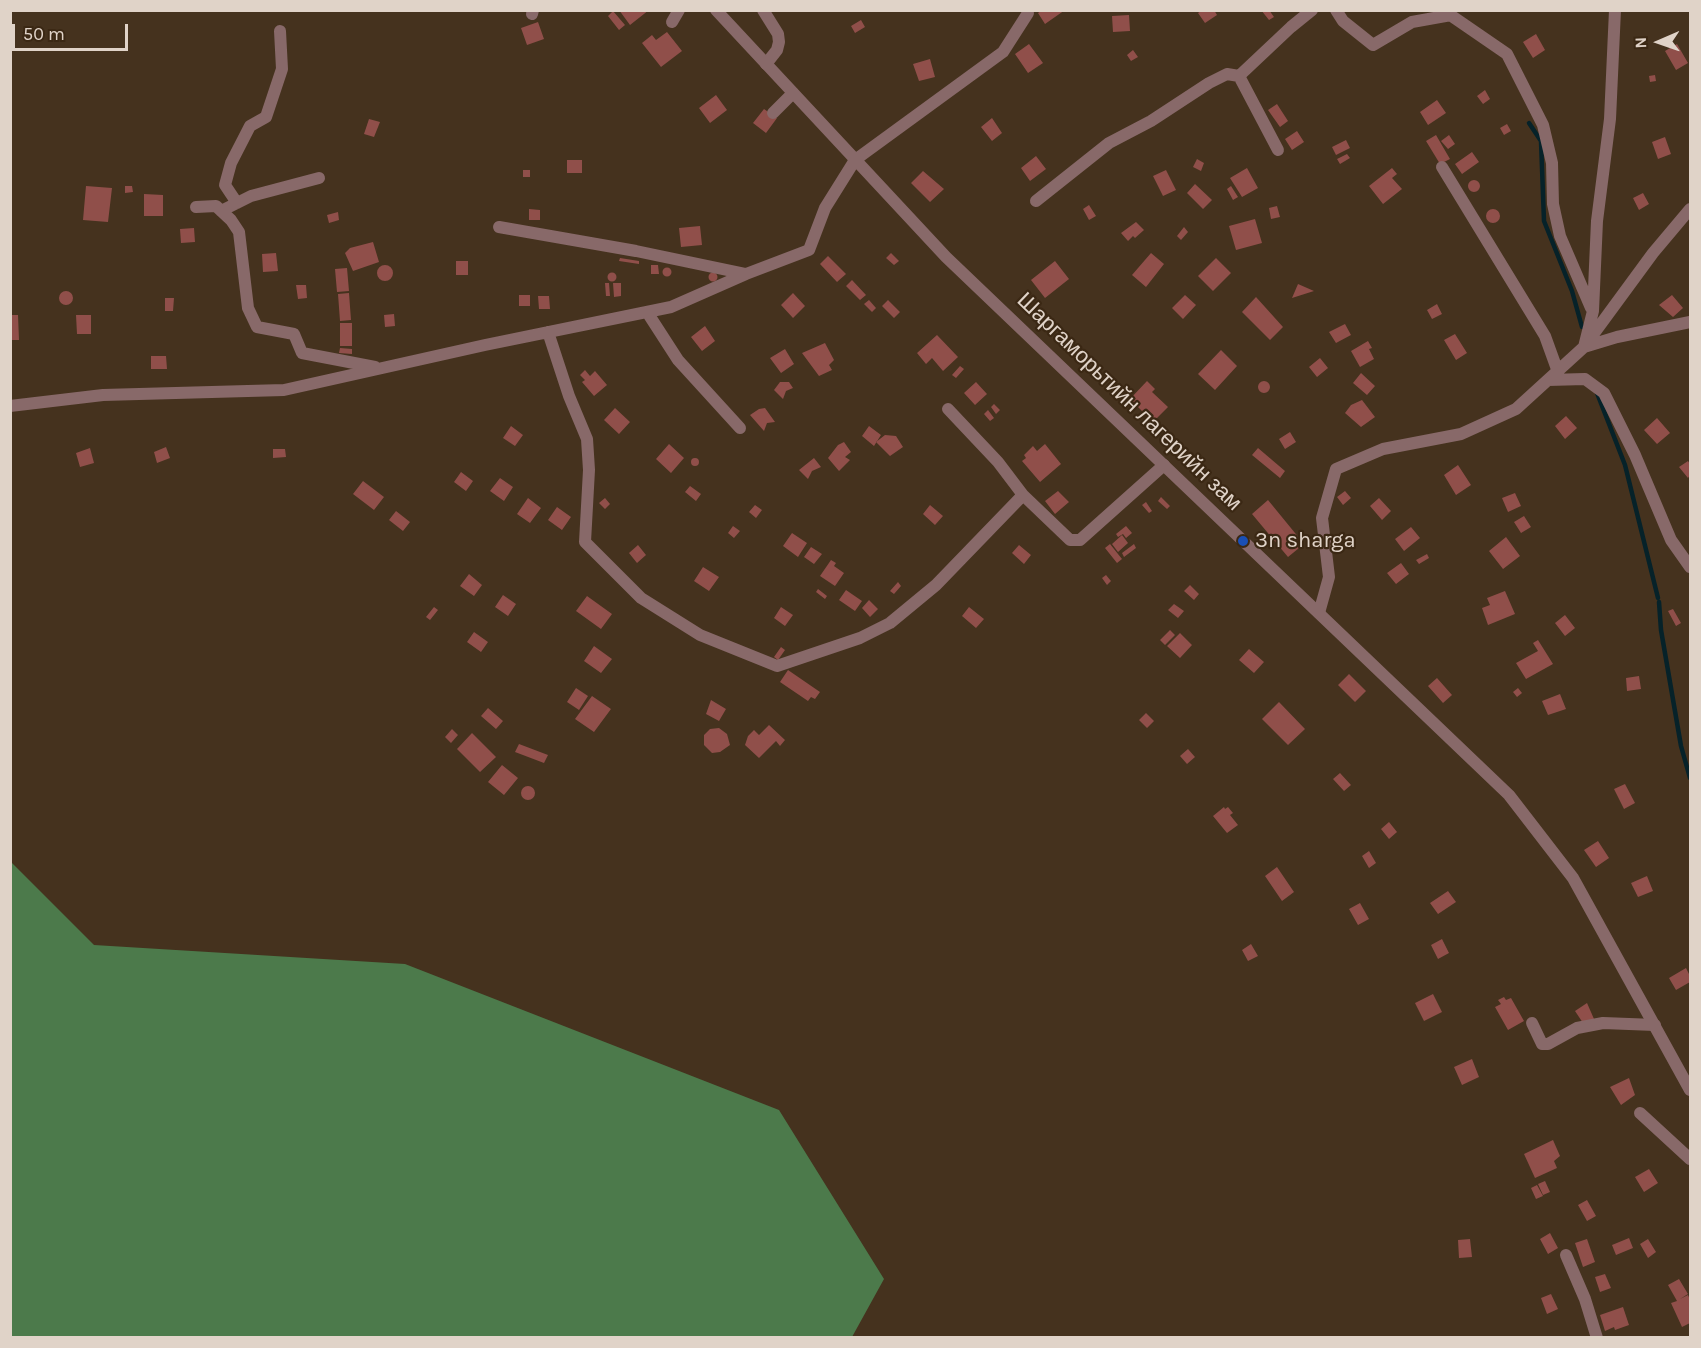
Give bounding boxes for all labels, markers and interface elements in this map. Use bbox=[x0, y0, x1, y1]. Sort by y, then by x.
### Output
scale bar bbox=[15, 12, 130, 50]
north arrow bbox=[1629, 12, 1689, 72]
text: 50 m bbox=[23, 23, 65, 45]
text: N bbox=[1631, 37, 1650, 49]
street label: Шаргаморьтийн лагерийн зам bbox=[1011, 288, 1247, 516]
place label: 3n sharga bbox=[1255, 528, 1356, 554]
marker: 3n sharga bbox=[1236, 534, 1250, 548]

